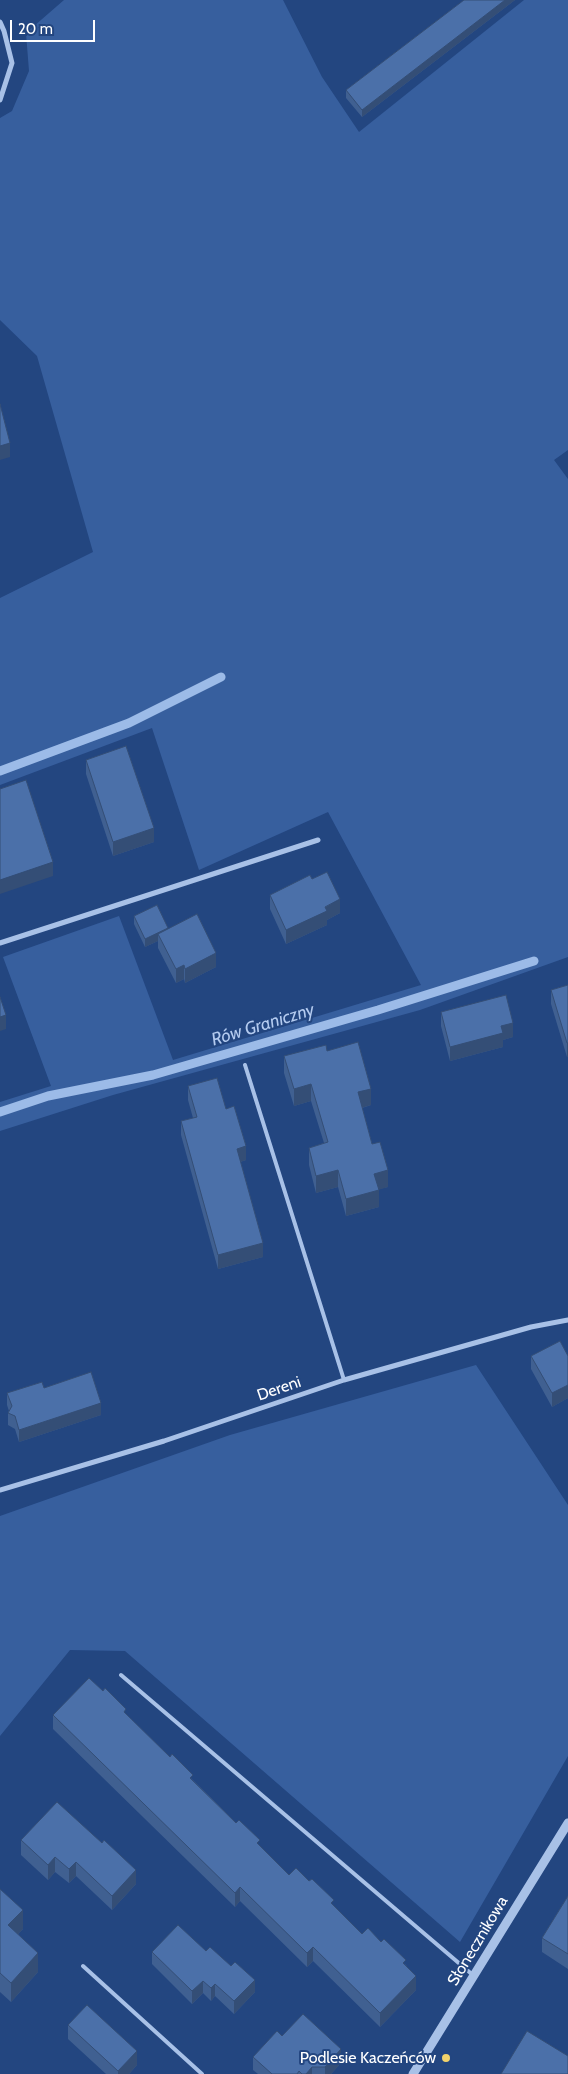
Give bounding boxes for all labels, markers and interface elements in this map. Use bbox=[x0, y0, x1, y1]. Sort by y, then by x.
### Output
scale bar bbox=[12, 10, 98, 42]
text: 20 m bbox=[18, 20, 53, 38]
water label: Rów Graniczny bbox=[209, 999, 317, 1051]
street label: Dereni bbox=[255, 1373, 303, 1405]
street label: Słonecznikowa bbox=[444, 1893, 512, 1989]
place label: Podlesie Kaczeńców bbox=[300, 2048, 436, 2068]
marker: Podlesie Kaczeńców bbox=[440, 2052, 452, 2064]

